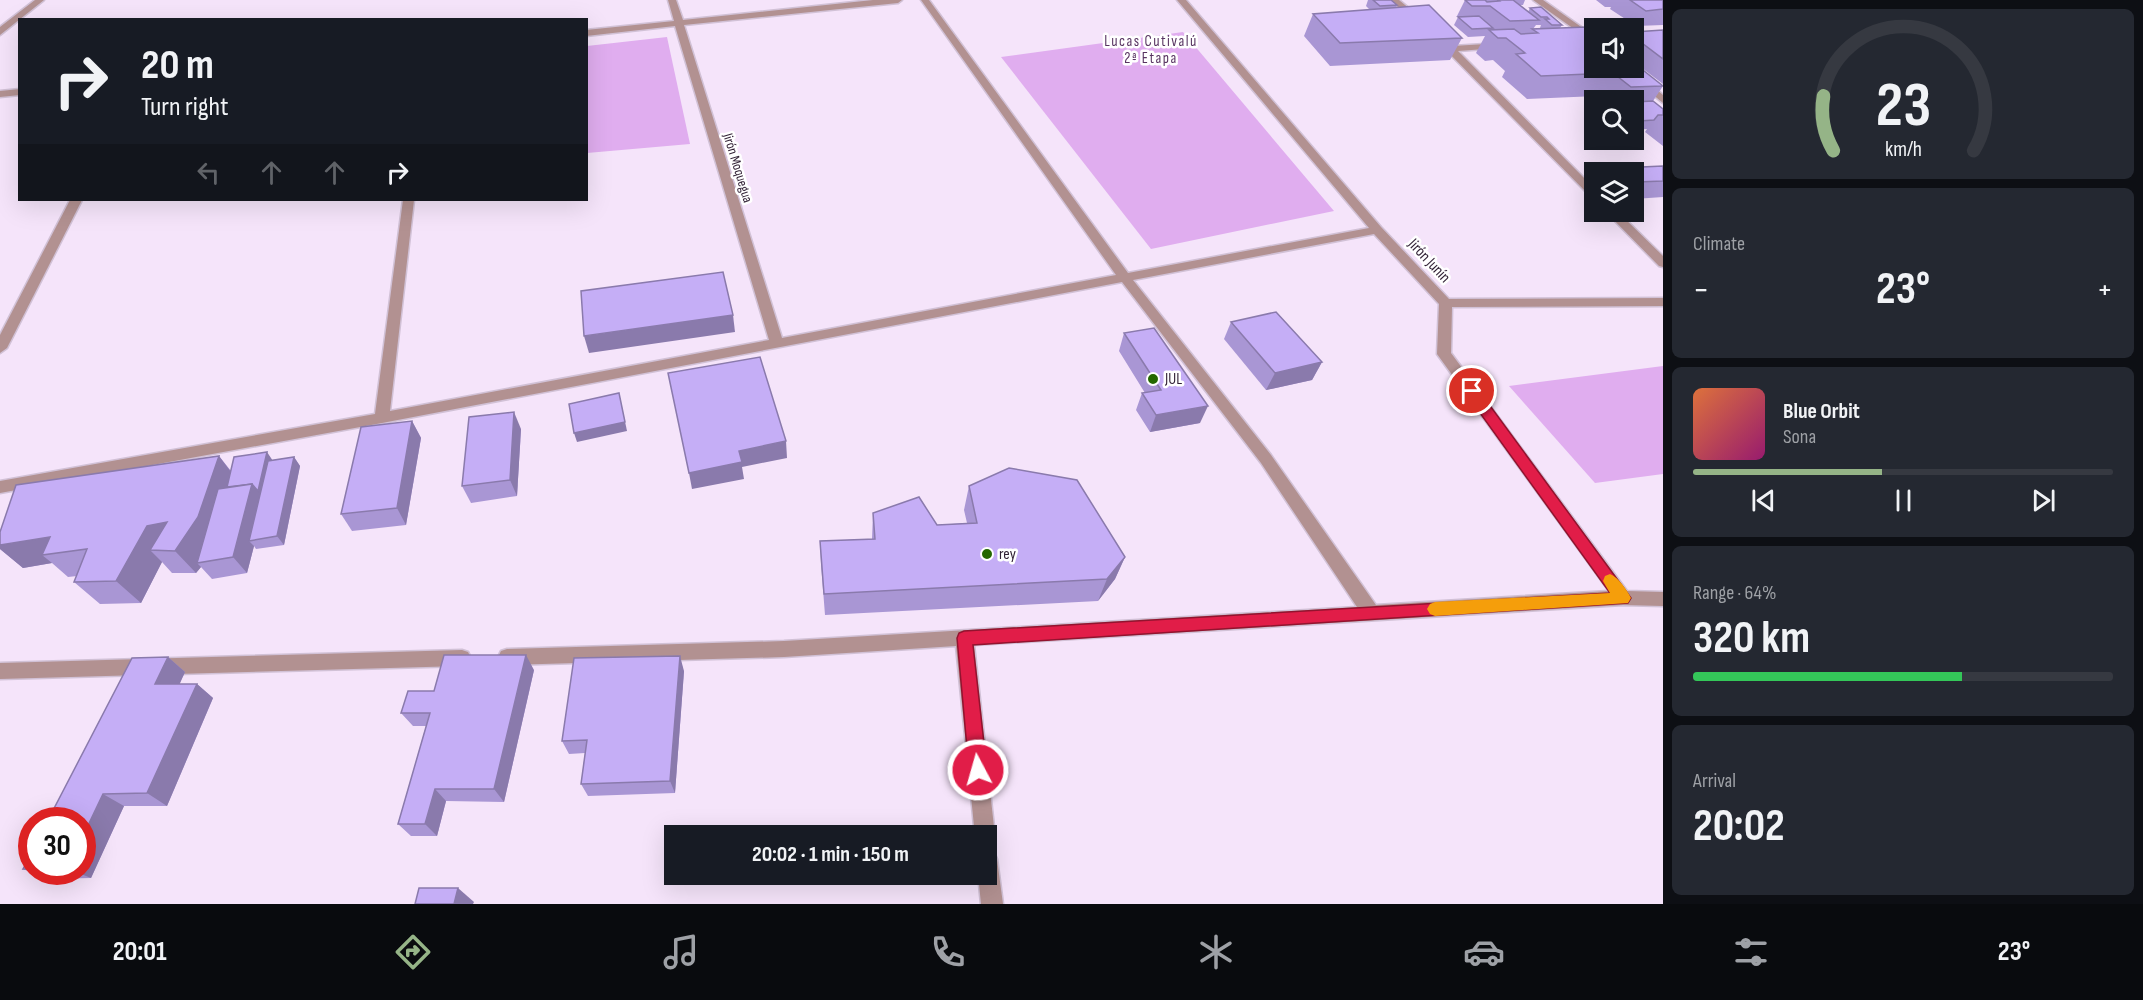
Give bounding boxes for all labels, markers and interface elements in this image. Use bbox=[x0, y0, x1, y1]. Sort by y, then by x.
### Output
map controls bbox=[1584, 18, 1644, 222]
button: sound bbox=[1584, 18, 1644, 78]
district label: Lucas Cutivalú 2ª Etapa bbox=[1104, 32, 1198, 68]
text: 20 m bbox=[141, 40, 214, 91]
icon: right bbox=[42, 42, 120, 120]
text: 23 bbox=[1875, 69, 1931, 144]
button: search bbox=[1584, 90, 1644, 150]
text: Turn right bbox=[141, 91, 228, 123]
street label: Jirón Moquegua bbox=[719, 130, 757, 205]
text: km/h bbox=[1884, 137, 1922, 162]
icon: left bbox=[192, 156, 225, 189]
icon: ahead bbox=[255, 156, 288, 189]
icon: ahead bbox=[318, 156, 351, 189]
icon: right bbox=[381, 156, 414, 189]
button: layers bbox=[1584, 162, 1644, 222]
text: Climate bbox=[1693, 232, 1745, 256]
street label: Jirón Junín bbox=[1403, 234, 1454, 287]
text: 23° bbox=[1876, 262, 1930, 317]
text: − bbox=[1693, 270, 1709, 310]
text: + bbox=[2097, 270, 2113, 310]
pin bbox=[1446, 365, 1497, 416]
place label: JUL bbox=[1164, 370, 1182, 389]
marker: JUL bbox=[1146, 372, 1160, 386]
icon: arrive bbox=[1455, 374, 1488, 407]
text: Blue Orbit bbox=[1783, 398, 1860, 425]
text: Sona bbox=[1783, 425, 1816, 449]
icon: previous bbox=[1747, 484, 1780, 517]
icon: pause bbox=[1887, 484, 1920, 517]
icon: next bbox=[2027, 484, 2060, 517]
place label: rey bbox=[999, 545, 1016, 564]
marker: rey bbox=[980, 547, 994, 561]
text: Range · 64% bbox=[1693, 581, 1776, 605]
text: 320 km bbox=[1693, 611, 1810, 666]
position arrow bbox=[946, 738, 1010, 802]
text: Arrival bbox=[1693, 769, 1736, 793]
text: 20:02 bbox=[1693, 799, 1785, 854]
speed limit sign: 30 bbox=[18, 807, 96, 885]
text: 20:02 · 1 min · 150 m bbox=[752, 841, 909, 868]
icon: directions bbox=[392, 931, 434, 973]
icon: music bbox=[660, 931, 702, 973]
icon: phone bbox=[927, 931, 969, 973]
icon: climate bbox=[1195, 931, 1237, 973]
icon: car bbox=[1463, 931, 1505, 973]
icon: filters bbox=[1730, 931, 1772, 973]
text: 20:01 bbox=[113, 936, 167, 968]
text: 23° bbox=[1998, 936, 2030, 968]

